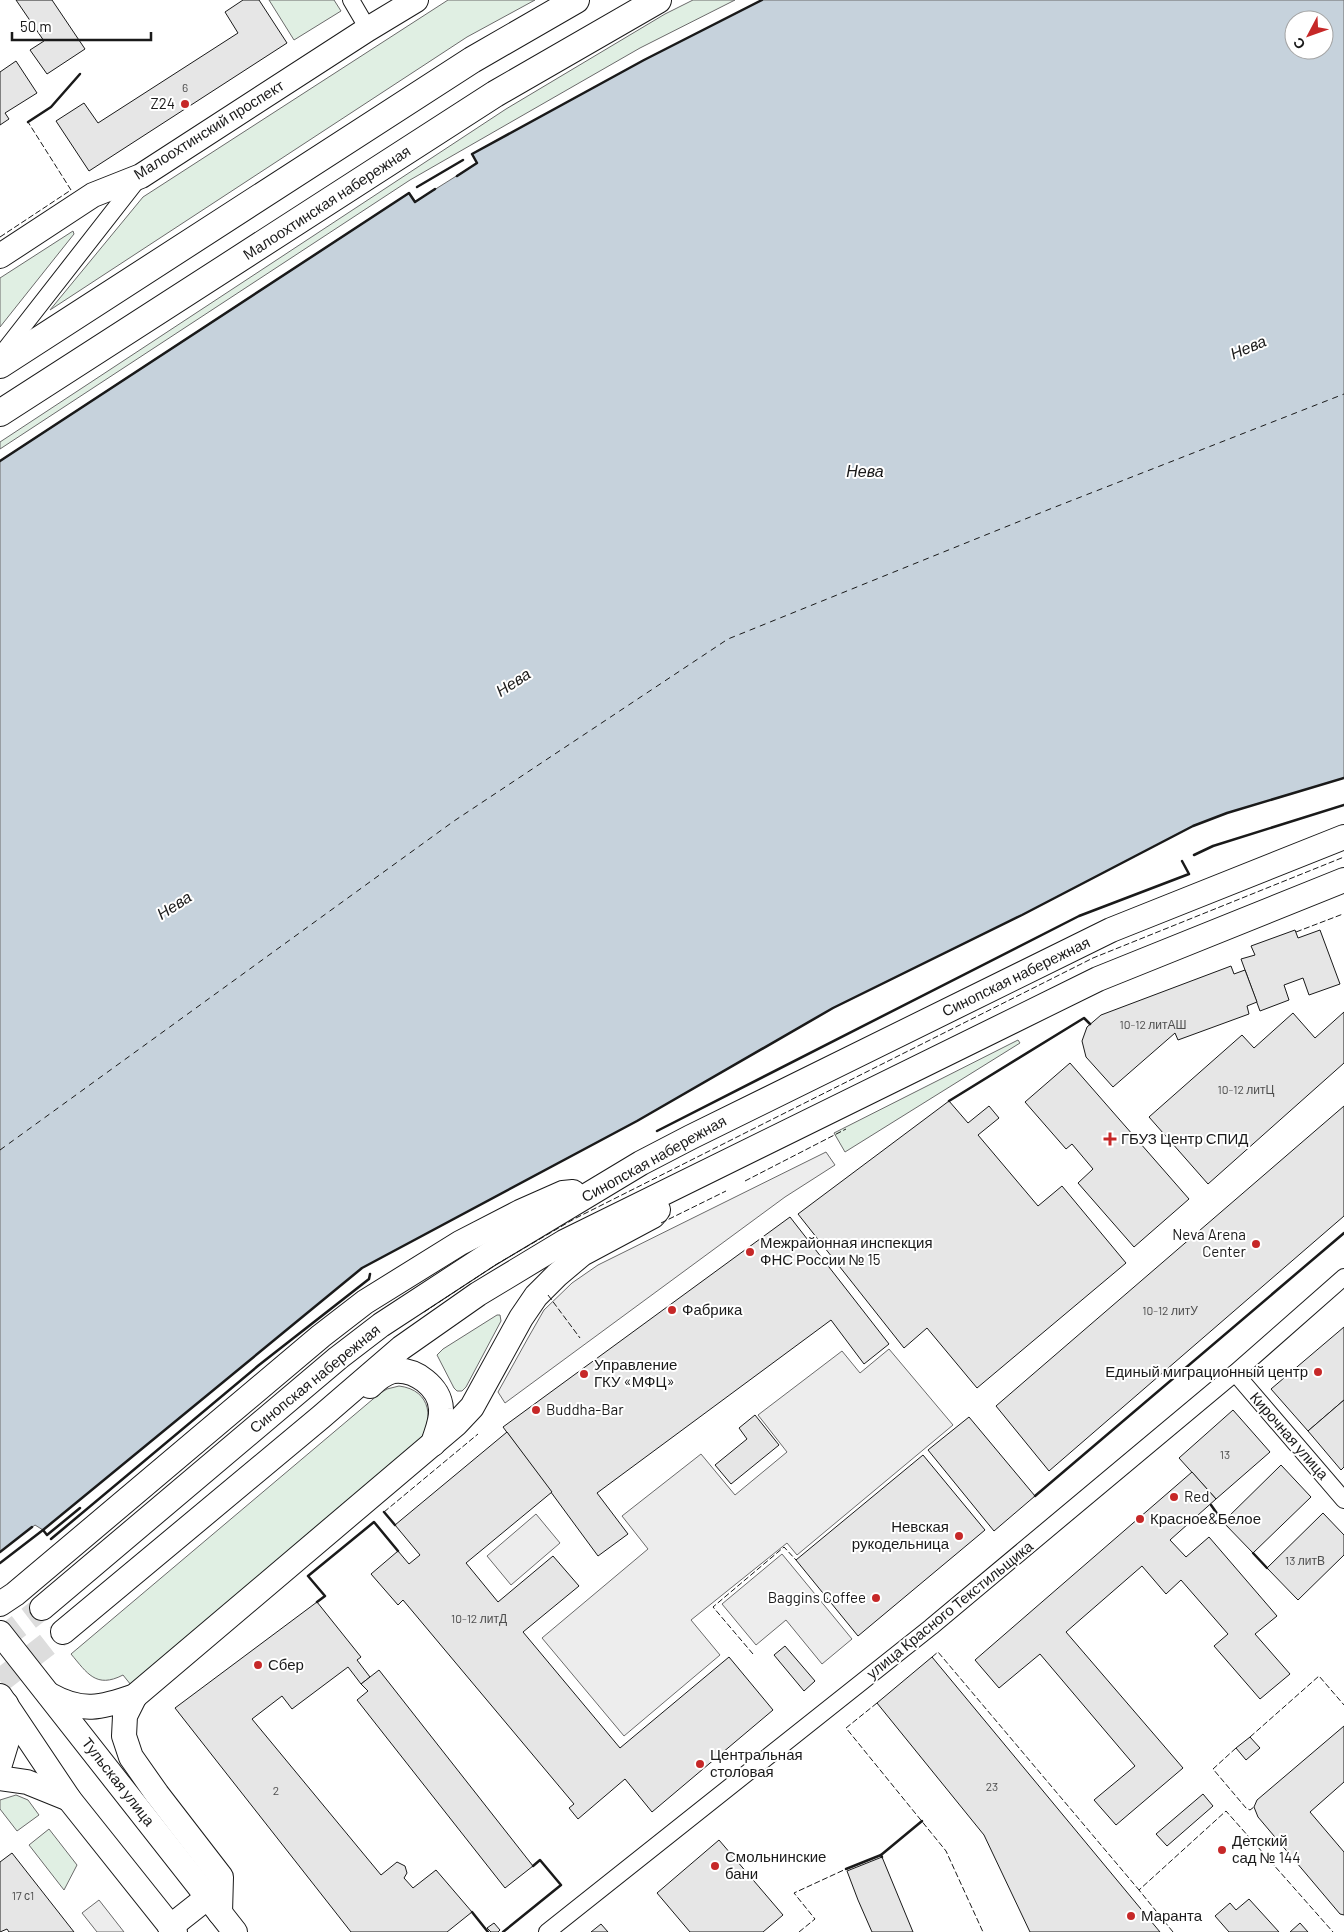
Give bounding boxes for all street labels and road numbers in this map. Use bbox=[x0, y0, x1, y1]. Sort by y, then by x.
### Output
street label: Малоохтинский проспект bbox=[130, 75, 287, 183]
street label: Малоохтинская набережная bbox=[239, 141, 413, 263]
street label: Синопская набережная bbox=[939, 932, 1093, 1020]
street label: Синопская набережная bbox=[578, 1111, 729, 1205]
street label: Синопская набережная bbox=[246, 1320, 383, 1436]
street label: Кирочная улица bbox=[1247, 1388, 1333, 1483]
street label: улица Красного Текстильщика bbox=[863, 1536, 1037, 1682]
street label: Тульская улица bbox=[79, 1734, 159, 1830]

